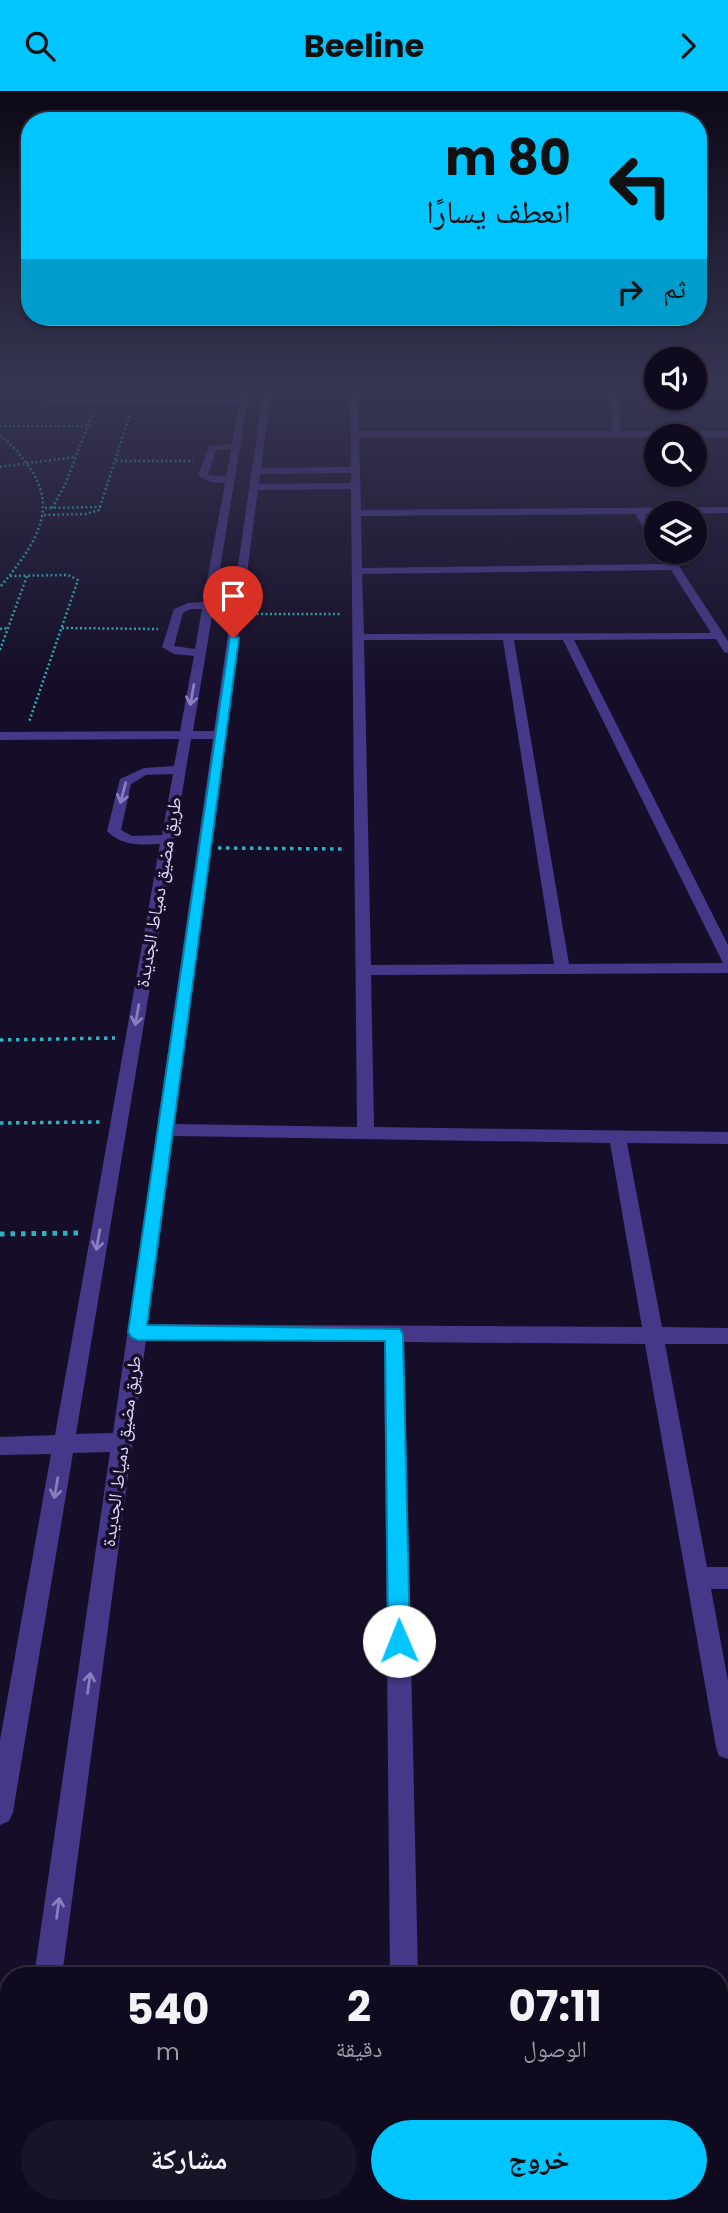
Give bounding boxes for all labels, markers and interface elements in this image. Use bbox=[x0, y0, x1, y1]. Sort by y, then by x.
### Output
text: Beeline bbox=[304, 23, 424, 68]
icon: search bbox=[21, 27, 59, 65]
icon: forward bbox=[669, 27, 707, 65]
text: 80 m bbox=[445, 124, 571, 192]
icon: left bbox=[595, 140, 686, 231]
text: انعطف يسارًا bbox=[426, 189, 571, 234]
text: ثم bbox=[663, 271, 686, 307]
icon: right bbox=[611, 273, 649, 311]
map controls bbox=[644, 347, 707, 564]
button: sound bbox=[644, 347, 707, 410]
button: search bbox=[644, 424, 707, 487]
button: layers bbox=[644, 501, 707, 564]
pin bbox=[203, 566, 263, 638]
icon: arrive bbox=[214, 577, 252, 615]
one-way arrow bbox=[185, 683, 198, 706]
one-way arrow bbox=[116, 781, 129, 803]
street label: طريق مضيق دمياط الجديدة bbox=[128, 795, 189, 989]
one-way arrow bbox=[130, 1003, 143, 1026]
one-way arrow bbox=[91, 1228, 104, 1251]
street label: طريق مضيق دمياط الجديدة bbox=[95, 1354, 148, 1548]
one-way arrow bbox=[49, 1476, 62, 1499]
position arrow bbox=[362, 1604, 436, 1678]
one-way arrow bbox=[82, 1672, 95, 1695]
one-way arrow bbox=[51, 1897, 64, 1920]
text: 2 bbox=[347, 1977, 371, 2036]
text: 07:11 bbox=[508, 1977, 602, 2036]
text: 540 bbox=[126, 1980, 209, 2039]
text: دقيقة bbox=[336, 2033, 382, 2065]
text: الوصول bbox=[523, 2033, 587, 2065]
text: m bbox=[156, 2036, 180, 2068]
button: مشاركة bbox=[21, 2120, 357, 2200]
button: خروج bbox=[371, 2120, 707, 2200]

